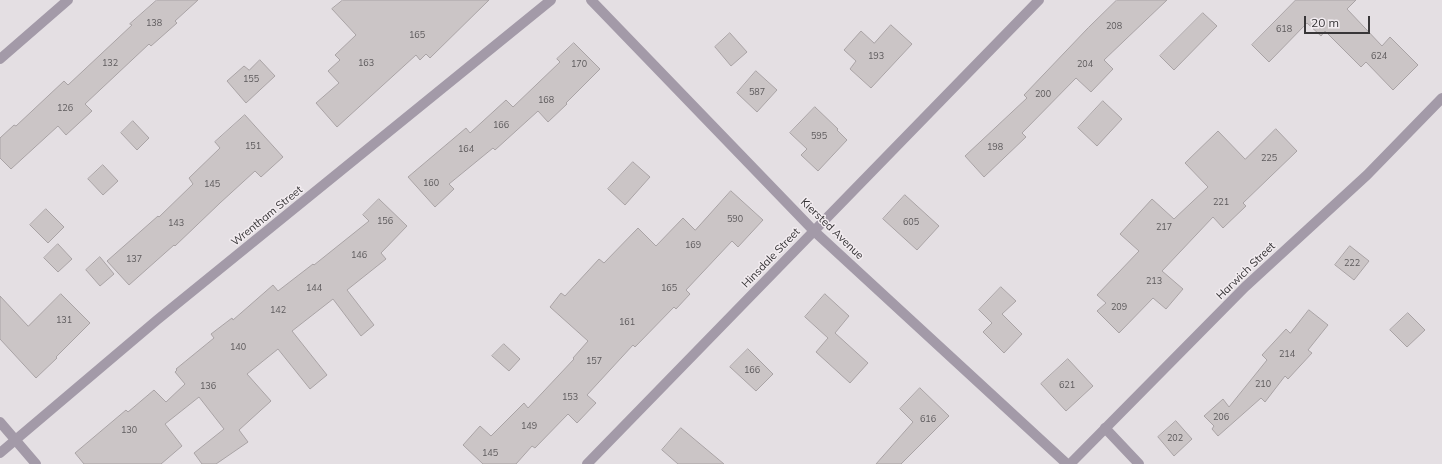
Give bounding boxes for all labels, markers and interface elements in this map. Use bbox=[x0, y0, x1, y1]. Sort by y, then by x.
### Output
scale bar bbox=[1306, 8, 1372, 34]
text: 20 m bbox=[1311, 15, 1339, 30]
house number: 138 bbox=[146, 18, 162, 28]
house number: 208 bbox=[1106, 21, 1122, 31]
house number: 618 bbox=[1276, 24, 1292, 34]
house number: 165 bbox=[409, 30, 425, 40]
house number: 193 bbox=[868, 51, 884, 61]
house number: 624 bbox=[1371, 51, 1387, 61]
house number: 132 bbox=[102, 58, 118, 68]
house number: 163 bbox=[358, 58, 374, 68]
house number: 170 bbox=[571, 59, 587, 69]
house number: 204 bbox=[1077, 59, 1093, 69]
house number: 155 bbox=[243, 74, 259, 84]
house number: 587 bbox=[749, 87, 765, 97]
house number: 200 bbox=[1035, 89, 1051, 99]
house number: 168 bbox=[538, 95, 554, 105]
house number: 126 bbox=[57, 103, 73, 113]
house number: 166 bbox=[493, 120, 509, 130]
house number: 595 bbox=[811, 131, 827, 141]
house number: 151 bbox=[245, 141, 261, 151]
house number: 198 bbox=[987, 142, 1003, 152]
house number: 164 bbox=[458, 144, 474, 154]
house number: 225 bbox=[1261, 153, 1277, 163]
house number: 160 bbox=[423, 178, 439, 188]
house number: 145 bbox=[204, 179, 220, 189]
street label: Wrentham Street bbox=[229, 183, 305, 249]
street label: Kiersted Avenue bbox=[798, 196, 866, 262]
house number: 221 bbox=[1213, 197, 1229, 207]
house number: 590 bbox=[727, 214, 743, 224]
house number: 156 bbox=[377, 216, 393, 226]
house number: 605 bbox=[903, 217, 919, 227]
house number: 143 bbox=[168, 218, 184, 228]
house number: 217 bbox=[1156, 222, 1172, 232]
street label: Hinsdale Street bbox=[739, 225, 803, 291]
house number: 169 bbox=[685, 240, 701, 250]
street label: Harwich Street bbox=[1214, 240, 1278, 302]
house number: 146 bbox=[351, 250, 367, 260]
house number: 137 bbox=[126, 254, 142, 264]
house number: 222 bbox=[1344, 258, 1360, 268]
house number: 213 bbox=[1146, 276, 1162, 286]
house number: 144 bbox=[306, 283, 322, 293]
house number: 165 bbox=[661, 283, 677, 293]
house number: 209 bbox=[1111, 302, 1127, 312]
house number: 142 bbox=[270, 305, 286, 315]
house number: 131 bbox=[56, 315, 72, 325]
house number: 161 bbox=[619, 317, 635, 327]
house number: 140 bbox=[230, 342, 246, 352]
house number: 214 bbox=[1279, 349, 1295, 359]
house number: 157 bbox=[586, 356, 602, 366]
house number: 166 bbox=[744, 365, 760, 375]
house number: 210 bbox=[1255, 379, 1271, 389]
house number: 621 bbox=[1059, 380, 1075, 390]
house number: 136 bbox=[200, 381, 216, 391]
house number: 153 bbox=[562, 392, 578, 402]
house number: 206 bbox=[1213, 412, 1229, 422]
house number: 616 bbox=[920, 414, 936, 424]
house number: 149 bbox=[521, 421, 537, 431]
house number: 130 bbox=[121, 425, 137, 435]
house number: 202 bbox=[1167, 433, 1183, 443]
house number: 145 bbox=[482, 448, 498, 458]

